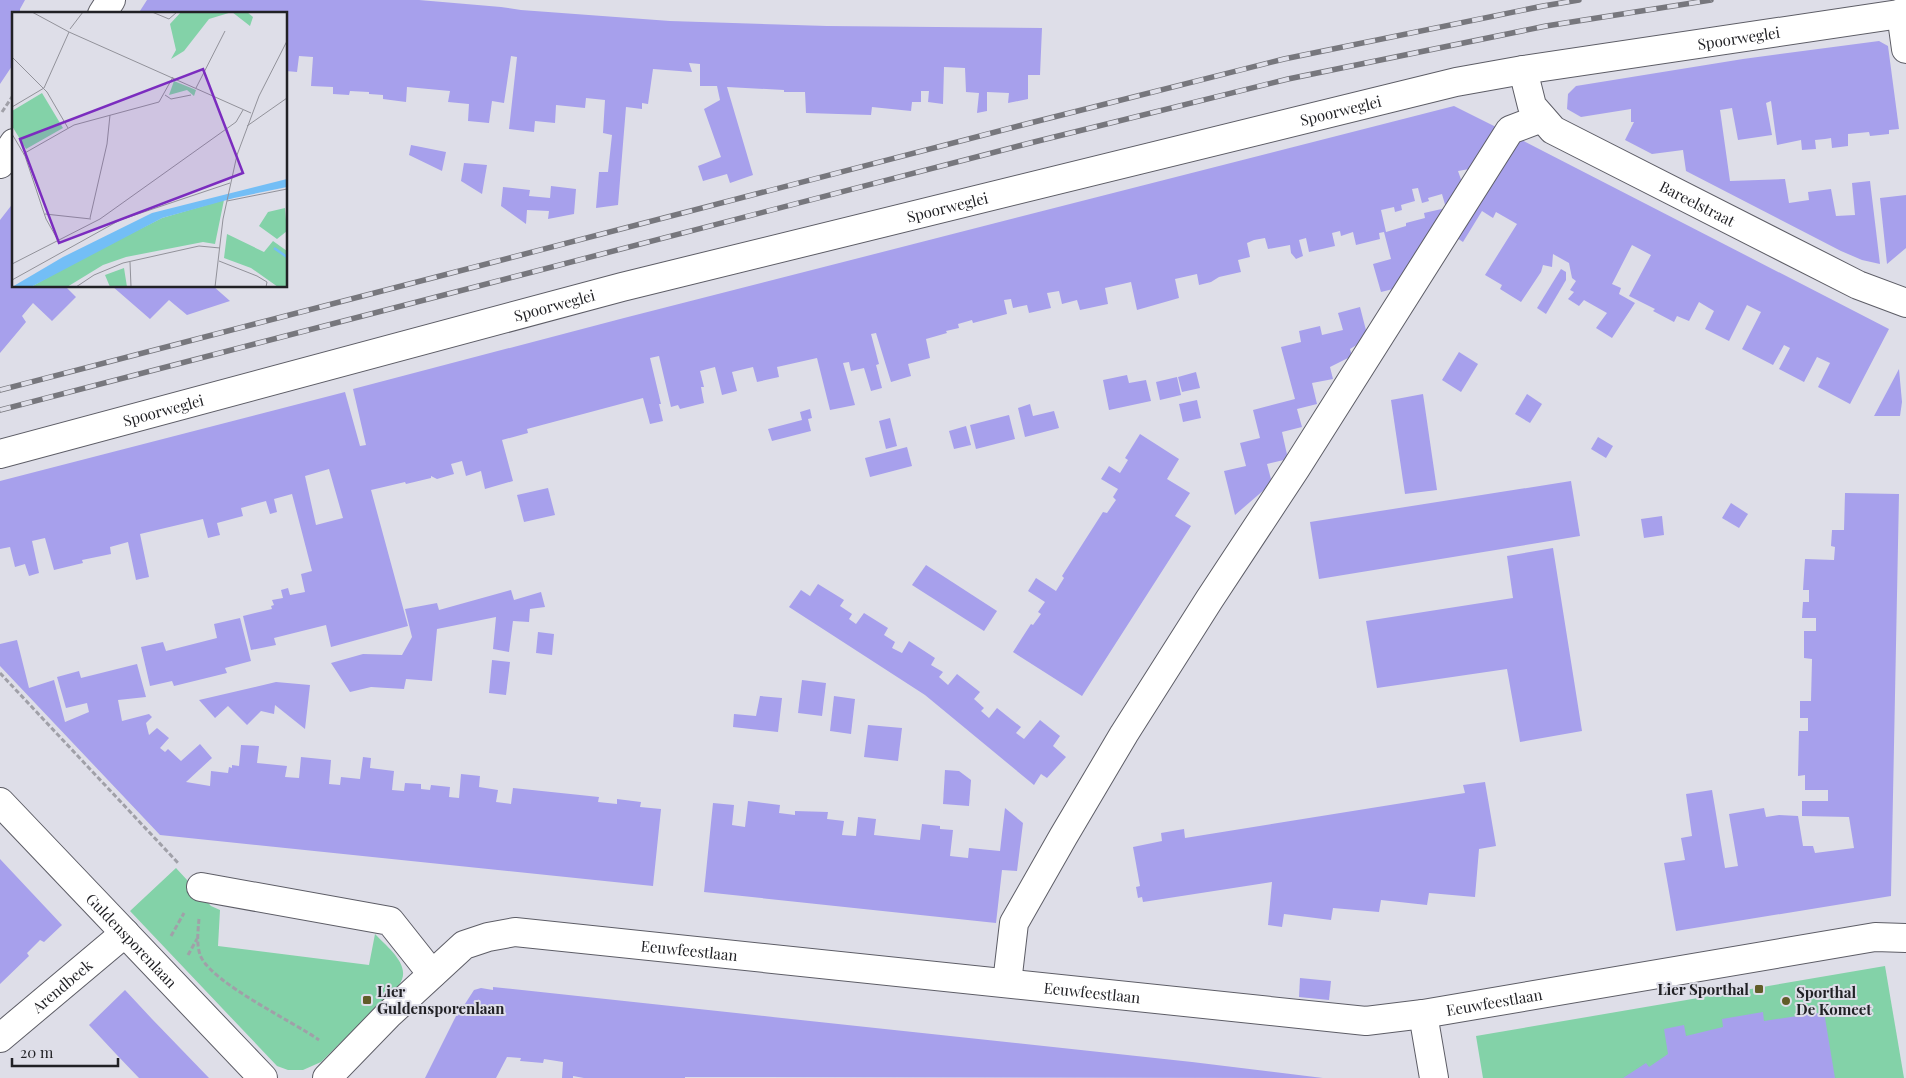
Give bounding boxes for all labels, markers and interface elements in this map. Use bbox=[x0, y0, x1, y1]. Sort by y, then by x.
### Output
inset map bbox=[12, 12, 288, 288]
street label: Spoorweglei bbox=[1696, 22, 1782, 54]
street label: Spoorweglei bbox=[1298, 91, 1384, 130]
street label: Bareelstraat bbox=[1656, 176, 1739, 231]
street label: Spoorweglei bbox=[905, 187, 991, 227]
street label: Spoorweglei bbox=[512, 285, 598, 326]
street label: Spoorweglei bbox=[121, 390, 206, 431]
street label: Guldensporenlaan bbox=[82, 889, 182, 992]
street label: Eeuwfeestlaan bbox=[640, 935, 739, 965]
street label: Arendbeek bbox=[27, 954, 97, 1018]
street label: Eeuwfeestlaan bbox=[1043, 977, 1141, 1007]
place label: Lier Sporthal bbox=[1657, 979, 1749, 999]
place label: Lier Guldensporenlaan bbox=[377, 981, 505, 1018]
place label: Sporthal De Komeet bbox=[1796, 982, 1872, 1019]
marker: Lier Sporthal bbox=[1753, 983, 1765, 995]
street label: Eeuwfeestlaan bbox=[1445, 984, 1544, 1020]
marker: Lier Guldensporenlaan bbox=[361, 994, 373, 1006]
marker: Sporthal De Komeet bbox=[1780, 995, 1792, 1007]
scale bar bbox=[12, 1036, 119, 1068]
text: 20 m bbox=[20, 1042, 54, 1062]

